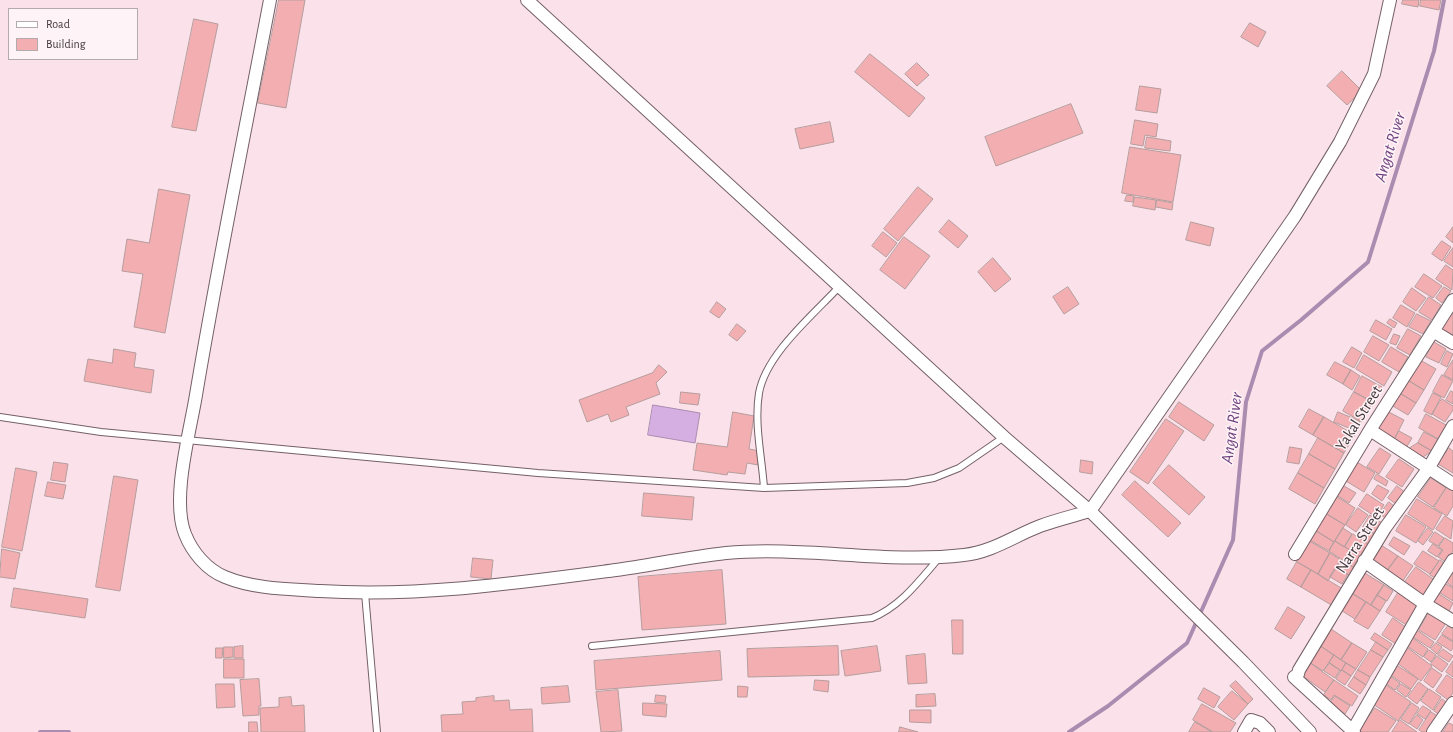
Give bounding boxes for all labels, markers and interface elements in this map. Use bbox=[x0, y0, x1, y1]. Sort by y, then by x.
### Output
legend bbox=[8, 8, 138, 60]
text: Road bbox=[46, 18, 70, 30]
text: Building bbox=[46, 38, 86, 50]
water label: Angat River bbox=[1370, 110, 1410, 184]
street label: Yakal Street bbox=[1331, 382, 1387, 454]
water label: Angat River bbox=[1217, 391, 1247, 465]
street label: Narra Street bbox=[1331, 503, 1389, 577]

